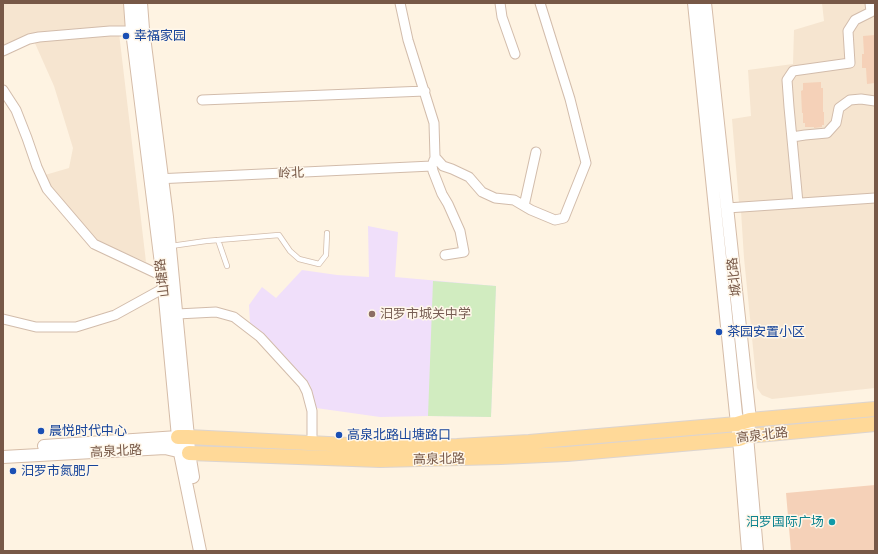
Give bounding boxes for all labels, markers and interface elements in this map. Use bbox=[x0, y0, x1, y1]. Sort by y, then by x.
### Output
place label: 幸福家园 bbox=[134, 28, 186, 44]
marker: 幸福家园 bbox=[121, 31, 131, 41]
street label: 岭北 bbox=[278, 165, 304, 181]
street label: 城北路 bbox=[724, 257, 744, 297]
street label: 山塘路 bbox=[152, 258, 172, 298]
place label: 汨罗市城关中学 bbox=[380, 306, 471, 322]
marker: 汨罗市城关中学 bbox=[367, 309, 377, 319]
place label: 茶园安置小区 bbox=[727, 324, 805, 340]
marker: 茶园安置小区 bbox=[714, 327, 724, 337]
place label: 晨悦时代中心 bbox=[49, 423, 127, 439]
street label: 高泉北路 bbox=[735, 424, 789, 446]
marker: 晨悦时代中心 bbox=[36, 426, 46, 436]
place label: 高泉北路山塘路口 bbox=[347, 427, 451, 443]
marker: 高泉北路山塘路口 bbox=[334, 430, 344, 440]
street label: 高泉北路 bbox=[90, 442, 142, 460]
street label: 高泉北路 bbox=[413, 451, 465, 467]
place label: 汨罗市氮肥厂 bbox=[21, 463, 99, 479]
marker: 汨罗市氮肥厂 bbox=[8, 466, 18, 476]
place label: 汨罗国际广场 bbox=[746, 514, 824, 530]
marker: 汨罗国际广场 bbox=[827, 517, 837, 527]

